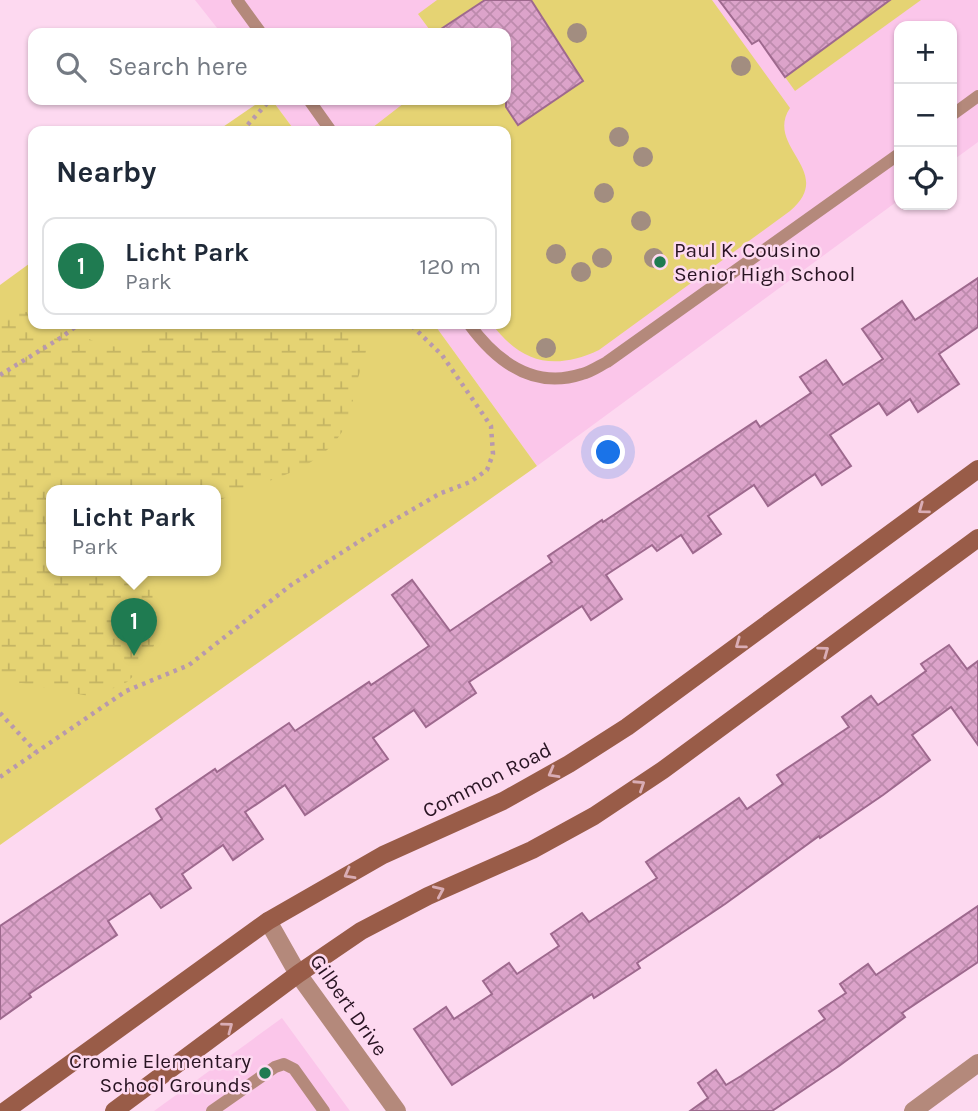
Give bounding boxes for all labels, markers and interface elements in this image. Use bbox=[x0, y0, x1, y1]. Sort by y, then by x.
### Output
map controls bbox=[894, 21, 957, 210]
button: + bbox=[894, 21, 957, 84]
search box bbox=[28, 28, 511, 105]
icon: search bbox=[52, 48, 90, 86]
text: Search here bbox=[108, 51, 248, 82]
button: − bbox=[894, 84, 957, 147]
button: locate bbox=[894, 147, 957, 210]
text: Nearby bbox=[56, 154, 156, 190]
text: Licht Park bbox=[125, 237, 249, 268]
place label: Paul K. Cousino Senior High School bbox=[674, 238, 855, 286]
text: 1 bbox=[77, 253, 85, 280]
text: 120 m bbox=[419, 253, 481, 280]
marker: Paul K. Cousino Senior High School bbox=[652, 254, 668, 270]
text: Park bbox=[125, 268, 172, 295]
your location bbox=[591, 435, 625, 469]
popup bbox=[46, 485, 221, 576]
one-way arrow bbox=[918, 501, 931, 513]
text: Licht Park bbox=[71, 502, 196, 533]
text: Park bbox=[71, 533, 118, 560]
pin: 1 bbox=[111, 598, 157, 656]
one-way arrow bbox=[735, 636, 748, 648]
one-way arrow bbox=[816, 647, 829, 660]
street label: Common Road bbox=[419, 737, 555, 823]
one-way arrow bbox=[547, 765, 560, 778]
one-way arrow bbox=[633, 781, 646, 794]
one-way arrow bbox=[344, 866, 356, 879]
one-way arrow bbox=[432, 885, 445, 899]
street label: Gilbert Drive bbox=[305, 950, 393, 1060]
one-way arrow bbox=[220, 1022, 233, 1035]
place label: Cromie Elementary School Grounds bbox=[69, 1049, 251, 1097]
marker: Cromie Elementary School Grounds bbox=[257, 1065, 273, 1081]

